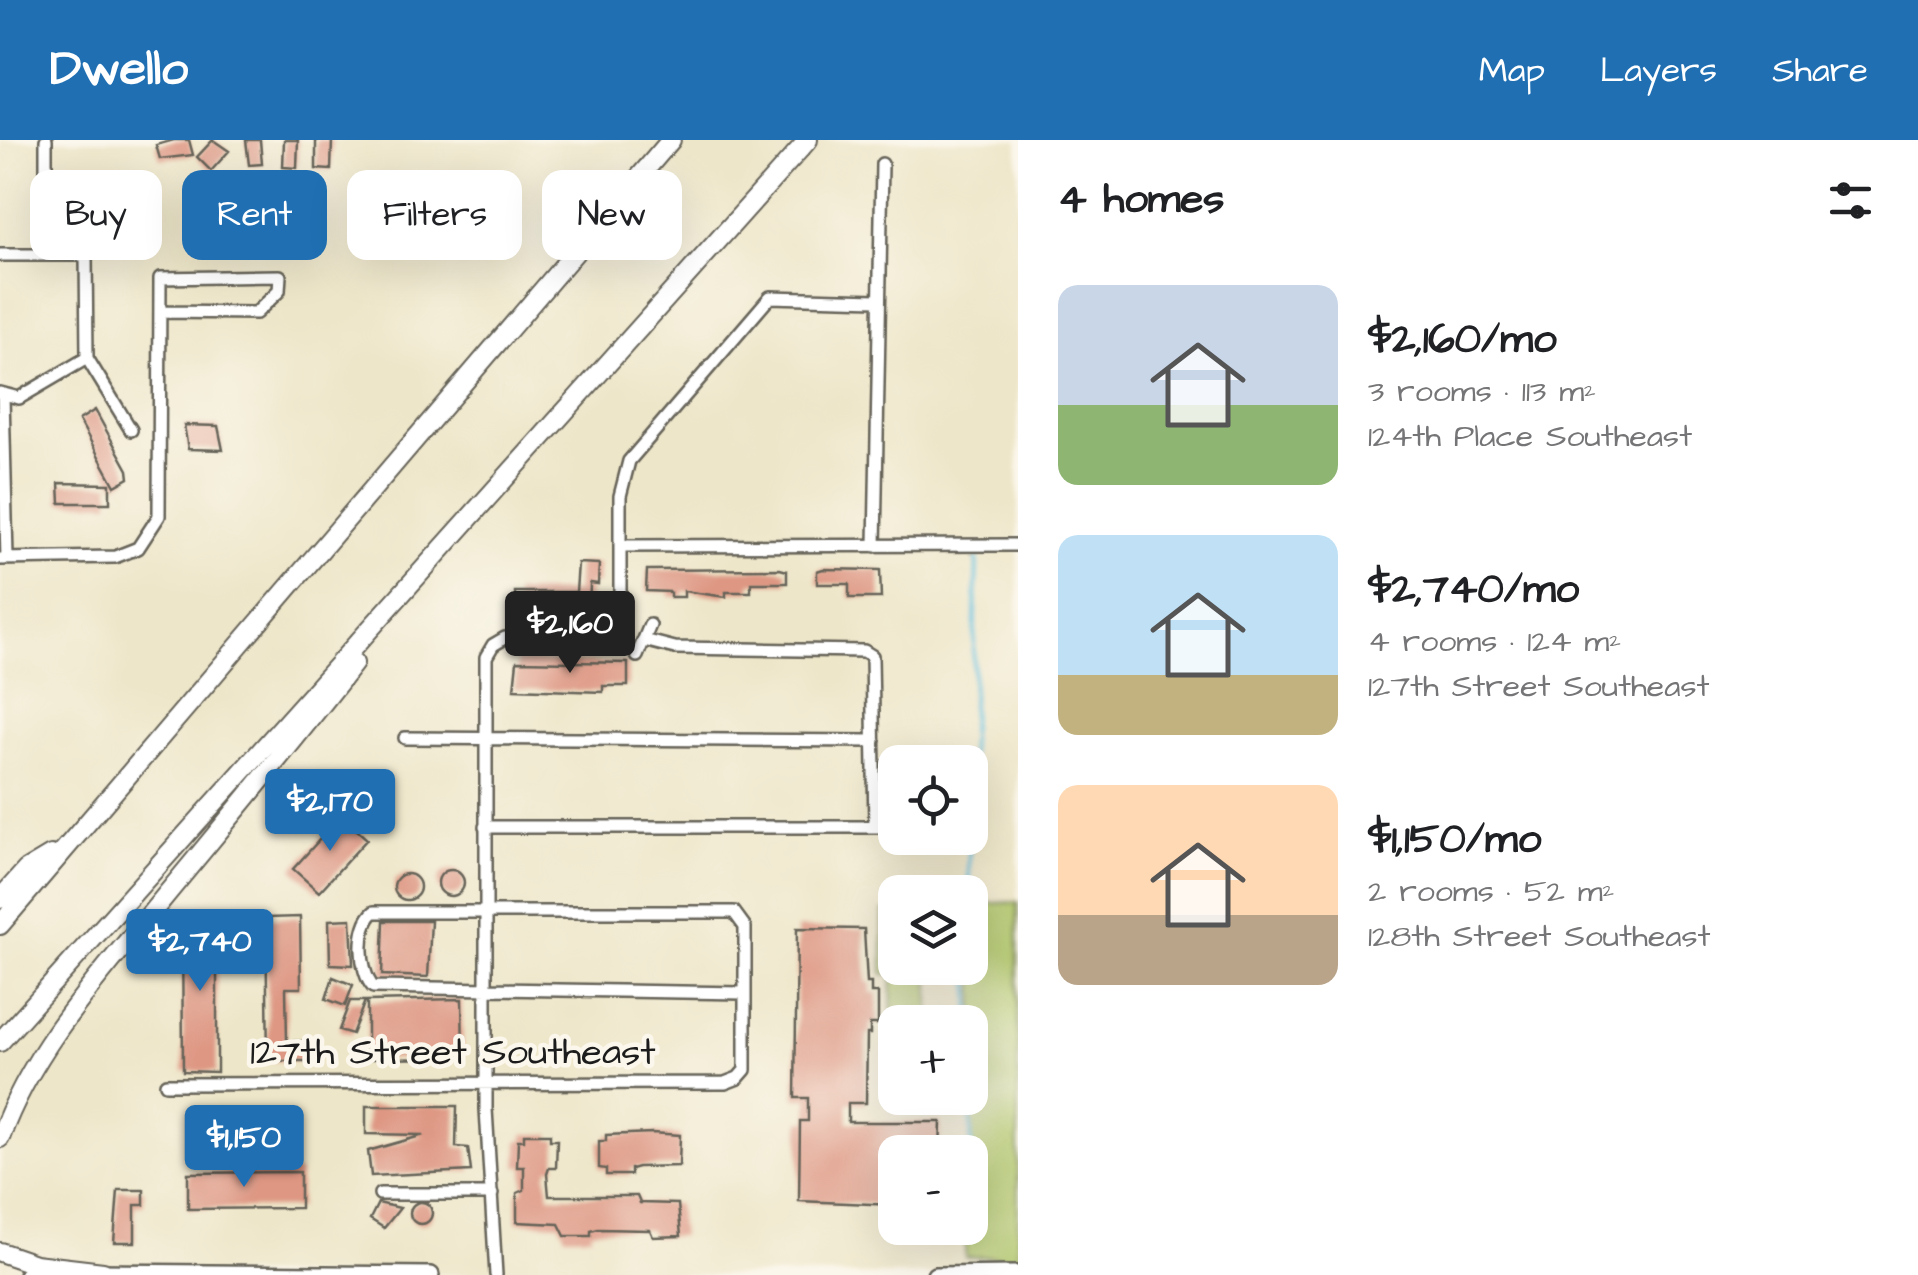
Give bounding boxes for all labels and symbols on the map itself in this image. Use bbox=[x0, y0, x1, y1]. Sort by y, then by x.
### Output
pin: $2,160 bbox=[489, 591, 651, 676]
pin: $2,170 bbox=[249, 769, 411, 854]
pin: $2,740 bbox=[119, 909, 281, 994]
street label: 127th Street Southeast bbox=[250, 1027, 656, 1079]
pin: $1,150 bbox=[163, 1105, 325, 1190]

